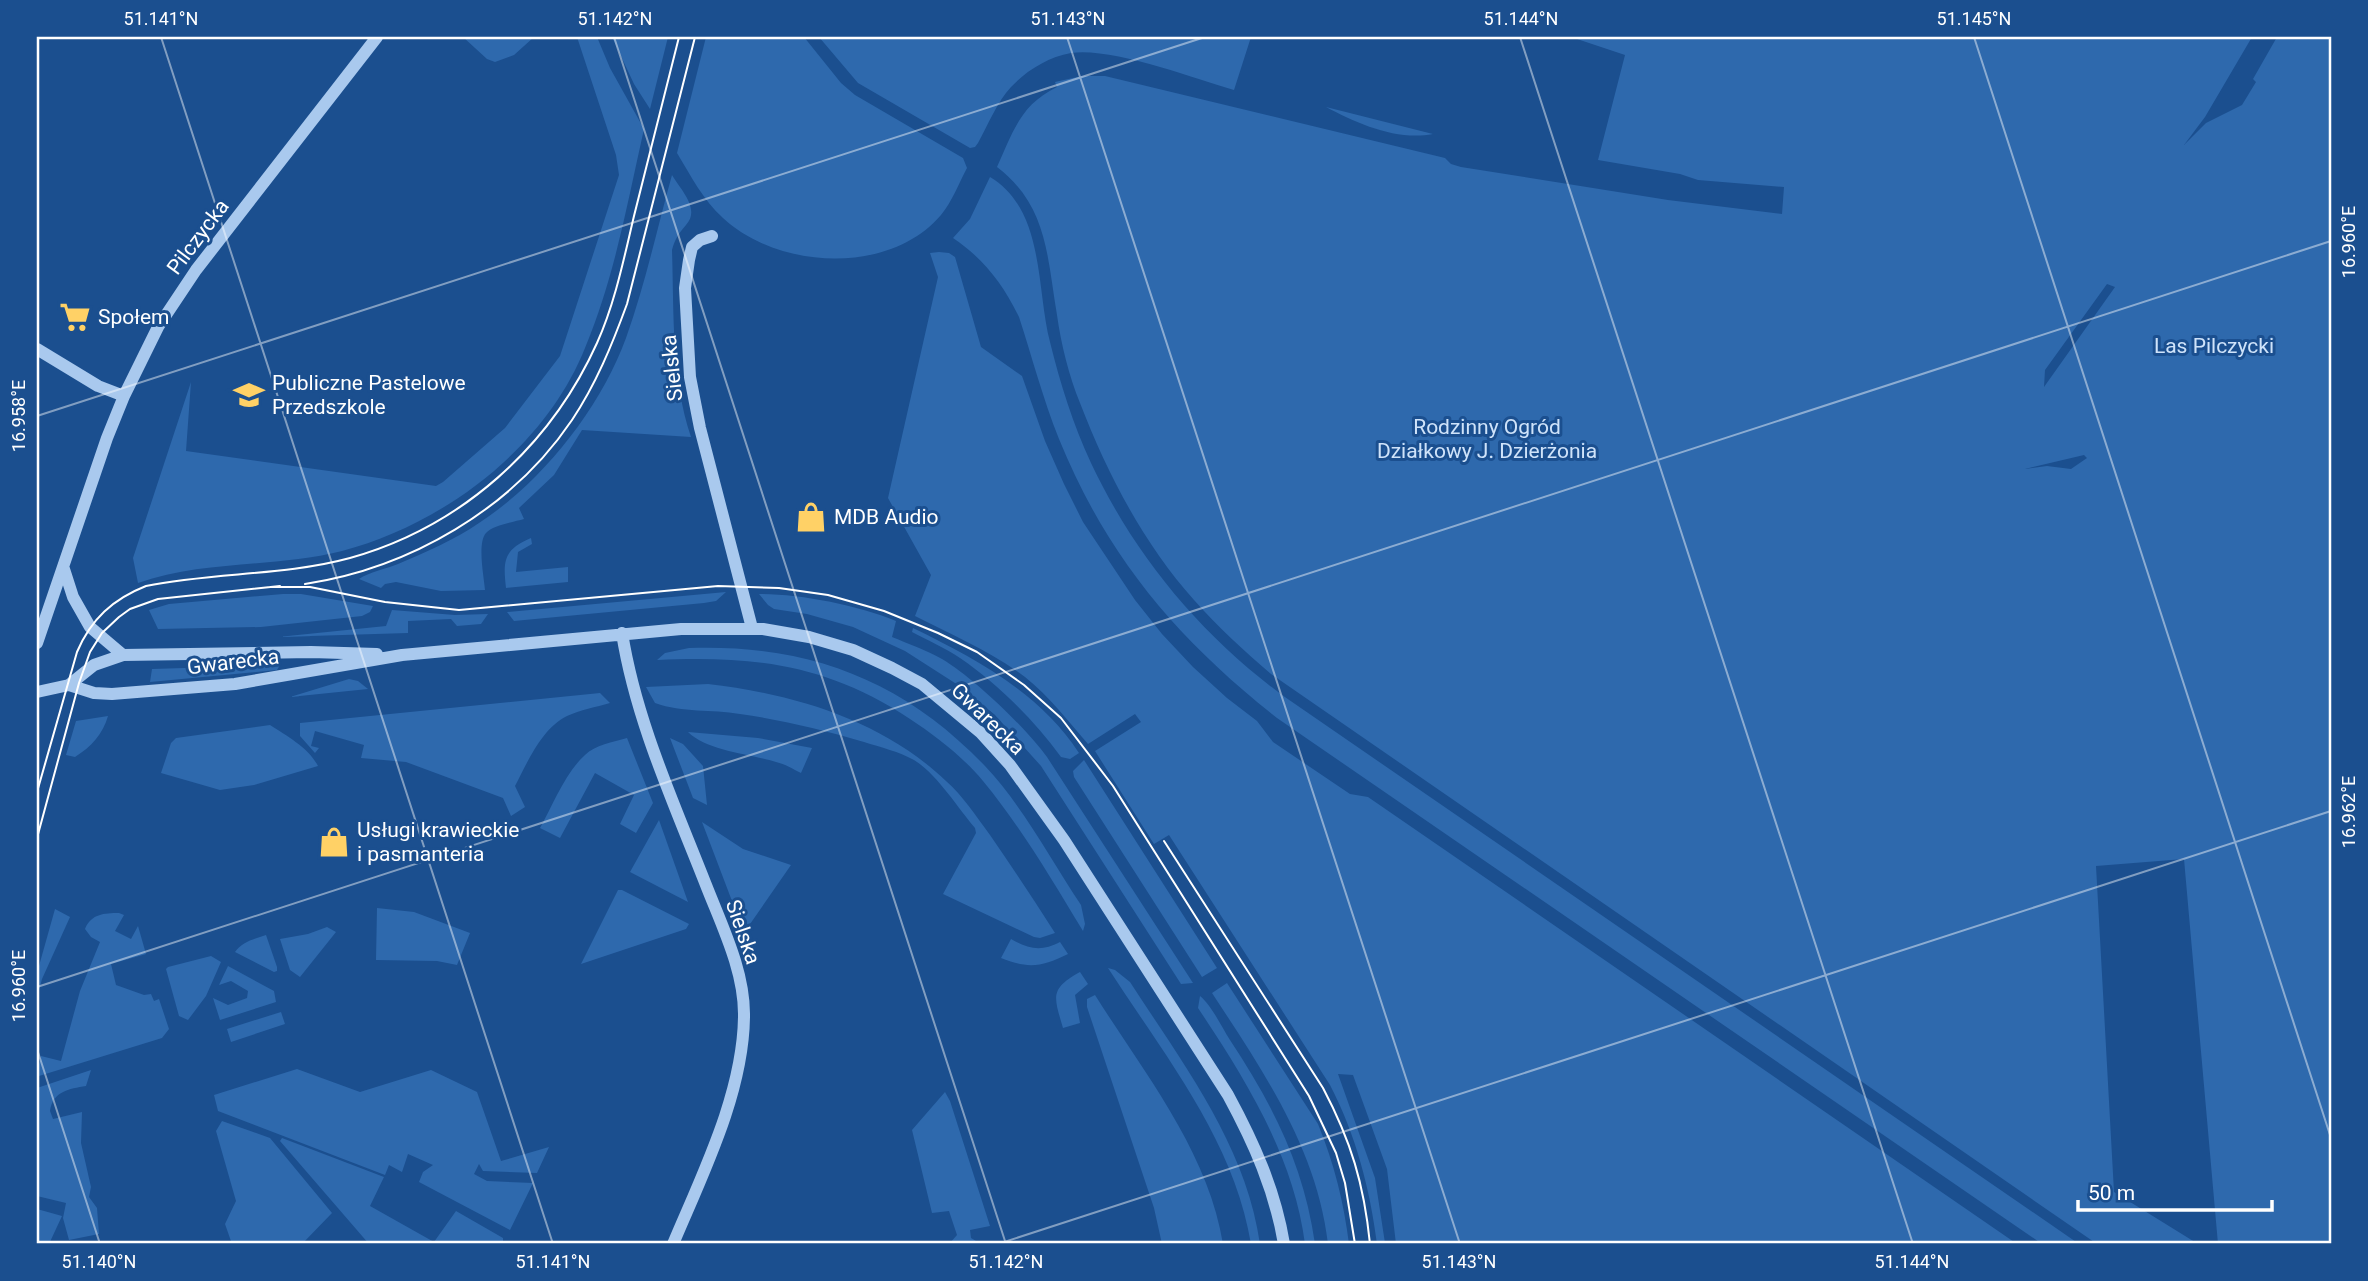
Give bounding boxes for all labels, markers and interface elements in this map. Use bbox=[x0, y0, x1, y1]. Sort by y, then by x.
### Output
text: 51.141°N bbox=[124, 8, 198, 29]
text: 51.142°N bbox=[578, 8, 652, 29]
text: 51.143°N bbox=[1031, 8, 1105, 29]
text: 51.144°N bbox=[1484, 8, 1558, 29]
text: 51.145°N bbox=[1937, 8, 2011, 29]
street label: Pilczycka bbox=[162, 195, 234, 279]
text: 16.960°E bbox=[2338, 206, 2359, 278]
supermarket icon: Społem bbox=[58, 300, 92, 334]
place label: Społem bbox=[98, 305, 169, 329]
street label: Sielska bbox=[657, 334, 687, 402]
park label: Las Pilczycki bbox=[2154, 334, 2274, 358]
place label: Publiczne Pastelowe Przedszkole bbox=[272, 371, 466, 419]
school or university icon: Publiczne Pastelowe Przedszkole bbox=[232, 378, 266, 412]
text: 16.958°E bbox=[8, 380, 29, 452]
park label: Rodzinny Ogród Działkowy J. Dzierżonia bbox=[1377, 415, 1597, 463]
shop icon: MDB Audio bbox=[794, 500, 828, 534]
place label: MDB Audio bbox=[834, 505, 939, 529]
street label: Gwarecka bbox=[186, 644, 280, 680]
street label: Gwarecka bbox=[946, 678, 1030, 760]
text: 16.962°E bbox=[2338, 776, 2359, 848]
place label: Usługi krawieckie i pasmanteria bbox=[357, 818, 520, 866]
shop icon: Usługi krawieckie i pasmanteria bbox=[317, 825, 351, 859]
street label: Sielska bbox=[721, 897, 765, 967]
text: 16.960°E bbox=[8, 950, 29, 1022]
scale bar bbox=[2078, 1169, 2272, 1213]
text: 50 m bbox=[2088, 1181, 2135, 1205]
text: 51.140°N bbox=[62, 1251, 136, 1272]
text: 51.141°N bbox=[516, 1251, 590, 1272]
text: 51.142°N bbox=[969, 1251, 1043, 1272]
text: 51.143°N bbox=[1422, 1251, 1496, 1272]
text: 51.144°N bbox=[1875, 1251, 1949, 1272]

